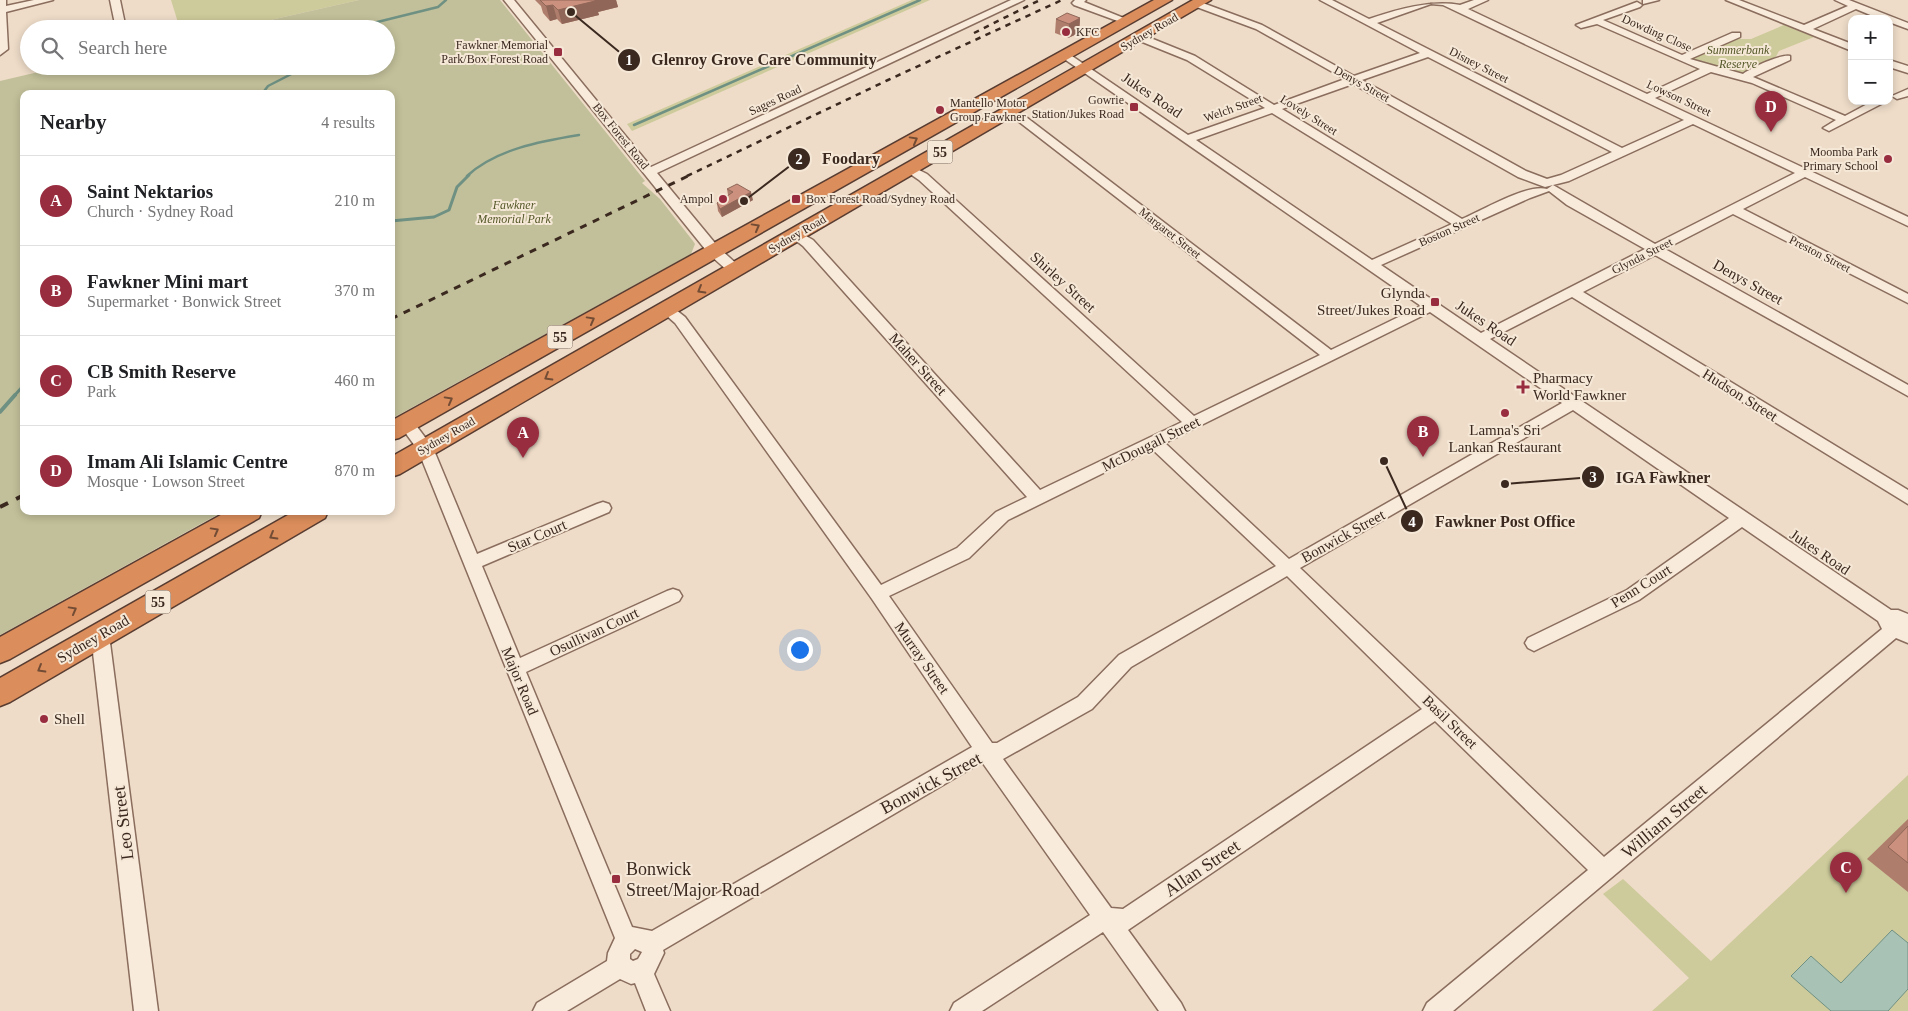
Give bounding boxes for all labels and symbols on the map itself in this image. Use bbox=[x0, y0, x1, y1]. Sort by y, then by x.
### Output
street label: Sydney Road bbox=[1118, 10, 1180, 54]
street label: Dowding Close bbox=[1620, 11, 1694, 55]
place label: KFC bbox=[1076, 25, 1099, 39]
marker: KFC bbox=[1060, 26, 1072, 38]
place label: Fawkner Memorial Park/Box Forest Road bbox=[441, 38, 549, 66]
park label: Summerbank Reserve bbox=[1707, 43, 1770, 71]
callout: Glenroy Grove Care Community bbox=[616, 44, 887, 75]
street label: Disney Street bbox=[1447, 44, 1512, 86]
marker: Fawkner Memorial Park/Box Forest Road bbox=[552, 46, 564, 58]
text: Glenroy Grove Care Community bbox=[651, 51, 877, 69]
text: 1 bbox=[625, 52, 633, 68]
street label: Denys Street bbox=[1332, 63, 1393, 105]
street label: Jukes Road bbox=[1119, 69, 1185, 121]
street label: Lowson Street bbox=[1644, 77, 1714, 119]
street label: Sages Road bbox=[747, 82, 803, 118]
street label: Welch Street bbox=[1202, 91, 1265, 125]
pin: D bbox=[1755, 91, 1787, 132]
street label: Lovely Street bbox=[1278, 92, 1341, 139]
place label: Gowrie Station/Jukes Road bbox=[1032, 93, 1124, 121]
place label: Mantello Motor Group Fawkner bbox=[950, 96, 1026, 124]
street label: Box Forest Road bbox=[590, 100, 652, 172]
marker: Gowrie Station/Jukes Road bbox=[1128, 101, 1140, 113]
marker: Mantello Motor Group Fawkner bbox=[934, 104, 946, 116]
one-way arrow bbox=[908, 136, 917, 146]
road number: 55 bbox=[928, 140, 952, 163]
callout: Foodary bbox=[787, 143, 890, 174]
place label: Moomba Park Primary School bbox=[1803, 145, 1879, 173]
text: Foodary bbox=[822, 150, 880, 168]
text: 2 bbox=[795, 151, 803, 167]
marker: Moomba Park Primary School bbox=[1882, 153, 1894, 165]
place label: Ampol bbox=[680, 192, 714, 206]
place label: Box Forest Road/Sydney Road bbox=[806, 192, 955, 206]
marker: Ampol bbox=[717, 193, 729, 205]
marker: Box Forest Road/Sydney Road bbox=[790, 193, 802, 205]
park label: Fawkner Memorial Park bbox=[476, 198, 551, 226]
street label: Margaret Street bbox=[1136, 204, 1204, 262]
street label: Boston Street bbox=[1416, 210, 1482, 250]
street label: Sydney Road bbox=[766, 212, 828, 256]
one-way arrow bbox=[751, 223, 760, 233]
street label: Preston Street bbox=[1787, 233, 1854, 276]
street label: Glynda Street bbox=[1609, 234, 1675, 277]
street label: Shirley Street bbox=[1027, 249, 1099, 316]
street label: Denys Street bbox=[1710, 256, 1786, 308]
one-way arrow bbox=[697, 283, 706, 293]
place label: Glynda Street/Jukes Road bbox=[1317, 285, 1425, 318]
marker: Glynda Street/Jukes Road bbox=[1429, 296, 1441, 308]
street label: Jukes Road bbox=[1453, 297, 1519, 349]
one-way arrow bbox=[586, 316, 595, 326]
road number: 55 bbox=[548, 326, 572, 348]
street label: Maher Street bbox=[886, 330, 951, 399]
street label: Hudson Street bbox=[1700, 366, 1781, 425]
place label: Pharmacy World Fawkner bbox=[1533, 370, 1626, 403]
one-way arrow bbox=[544, 371, 553, 381]
marker: Pharmacy World Fawkner bbox=[1517, 381, 1529, 393]
one-way arrow bbox=[444, 396, 453, 406]
marker: Lamna's Sri Lankan Restaurant bbox=[1499, 407, 1511, 419]
street label: McDougall Street bbox=[1099, 413, 1203, 475]
street label: Sydney Road bbox=[415, 414, 477, 458]
pin: B bbox=[1407, 416, 1439, 457]
pin: A bbox=[507, 417, 539, 458]
place label: Lamna's Sri Lankan Restaurant bbox=[1449, 422, 1562, 455]
callout: IGA Fawkner bbox=[1581, 462, 1721, 493]
text: 3 bbox=[1589, 469, 1597, 485]
text: IGA Fawkner bbox=[1616, 469, 1710, 486]
street label: Bonwick Street bbox=[1298, 506, 1388, 566]
callout: Fawkner Post Office bbox=[1400, 506, 1585, 537]
text: Fawkner Post Office bbox=[1435, 513, 1575, 530]
text: 4 bbox=[1408, 514, 1416, 530]
street label: Star Court bbox=[505, 516, 569, 555]
street label: Jukes Road bbox=[1787, 526, 1853, 578]
one-way arrow bbox=[210, 527, 219, 537]
one-way arrow bbox=[270, 529, 279, 539]
street label: Penn Court bbox=[1608, 561, 1675, 611]
road number: 55 bbox=[146, 590, 170, 614]
street label: Osullivan Court bbox=[547, 604, 642, 660]
one-way arrow bbox=[68, 606, 77, 616]
street label: Sydney Road bbox=[54, 612, 132, 666]
street label: Murray Street bbox=[891, 619, 953, 698]
your location bbox=[787, 637, 813, 663]
street label: Major Road bbox=[499, 645, 542, 718]
one-way arrow bbox=[38, 663, 47, 673]
street label: Basil Street bbox=[1419, 692, 1481, 752]
place label: Shell bbox=[54, 711, 85, 727]
marker: Shell bbox=[38, 713, 50, 725]
street label: Bonwick Street bbox=[877, 748, 985, 818]
street label: William Street bbox=[1617, 780, 1711, 862]
street label: Leo Street bbox=[109, 785, 137, 861]
street label: Allan Street bbox=[1161, 836, 1243, 900]
pin: C bbox=[1830, 852, 1862, 893]
place label: Bonwick Street/Major Road bbox=[626, 859, 759, 900]
marker: Bonwick Street/Major Road bbox=[610, 873, 622, 885]

